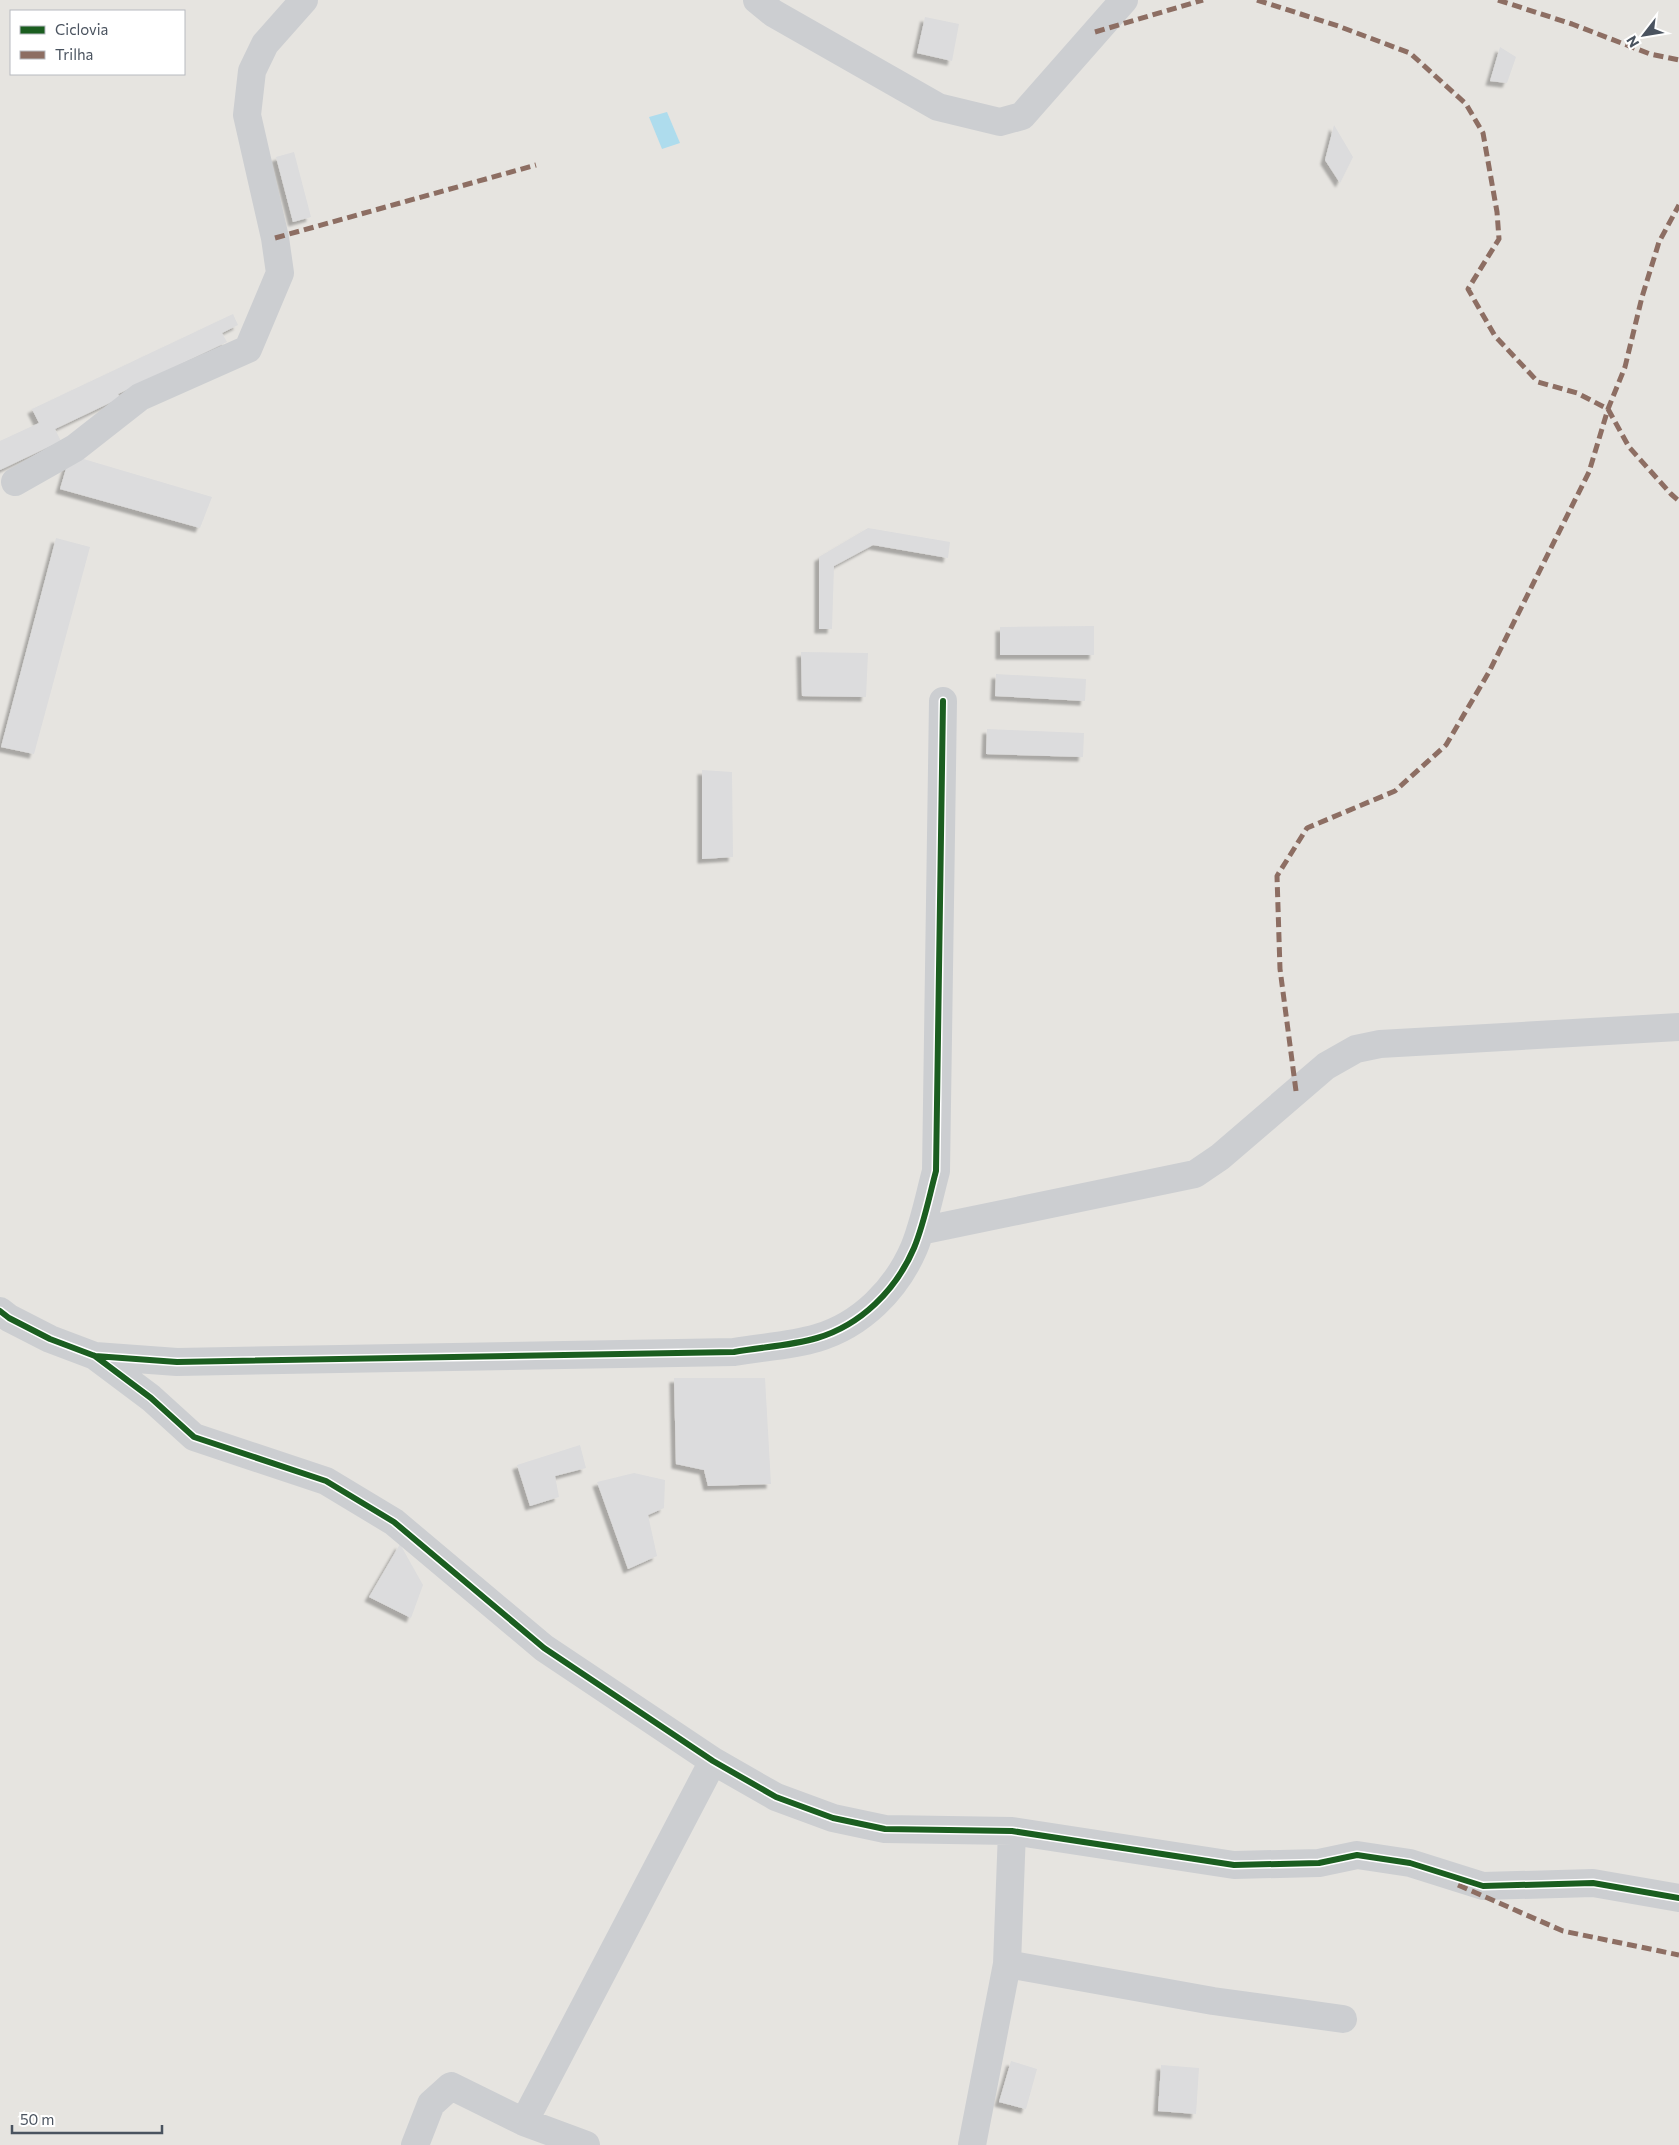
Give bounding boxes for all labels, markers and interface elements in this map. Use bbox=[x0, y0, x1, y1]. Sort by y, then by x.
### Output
legend bbox=[10, 10, 185, 75]
north arrow bbox=[1619, 10, 1669, 60]
text: Ciclovia bbox=[55, 20, 108, 38]
text: N bbox=[1622, 33, 1642, 51]
text: Trilha bbox=[55, 45, 93, 63]
scale bar bbox=[12, 2102, 162, 2134]
text: 50 m bbox=[20, 2110, 54, 2128]

